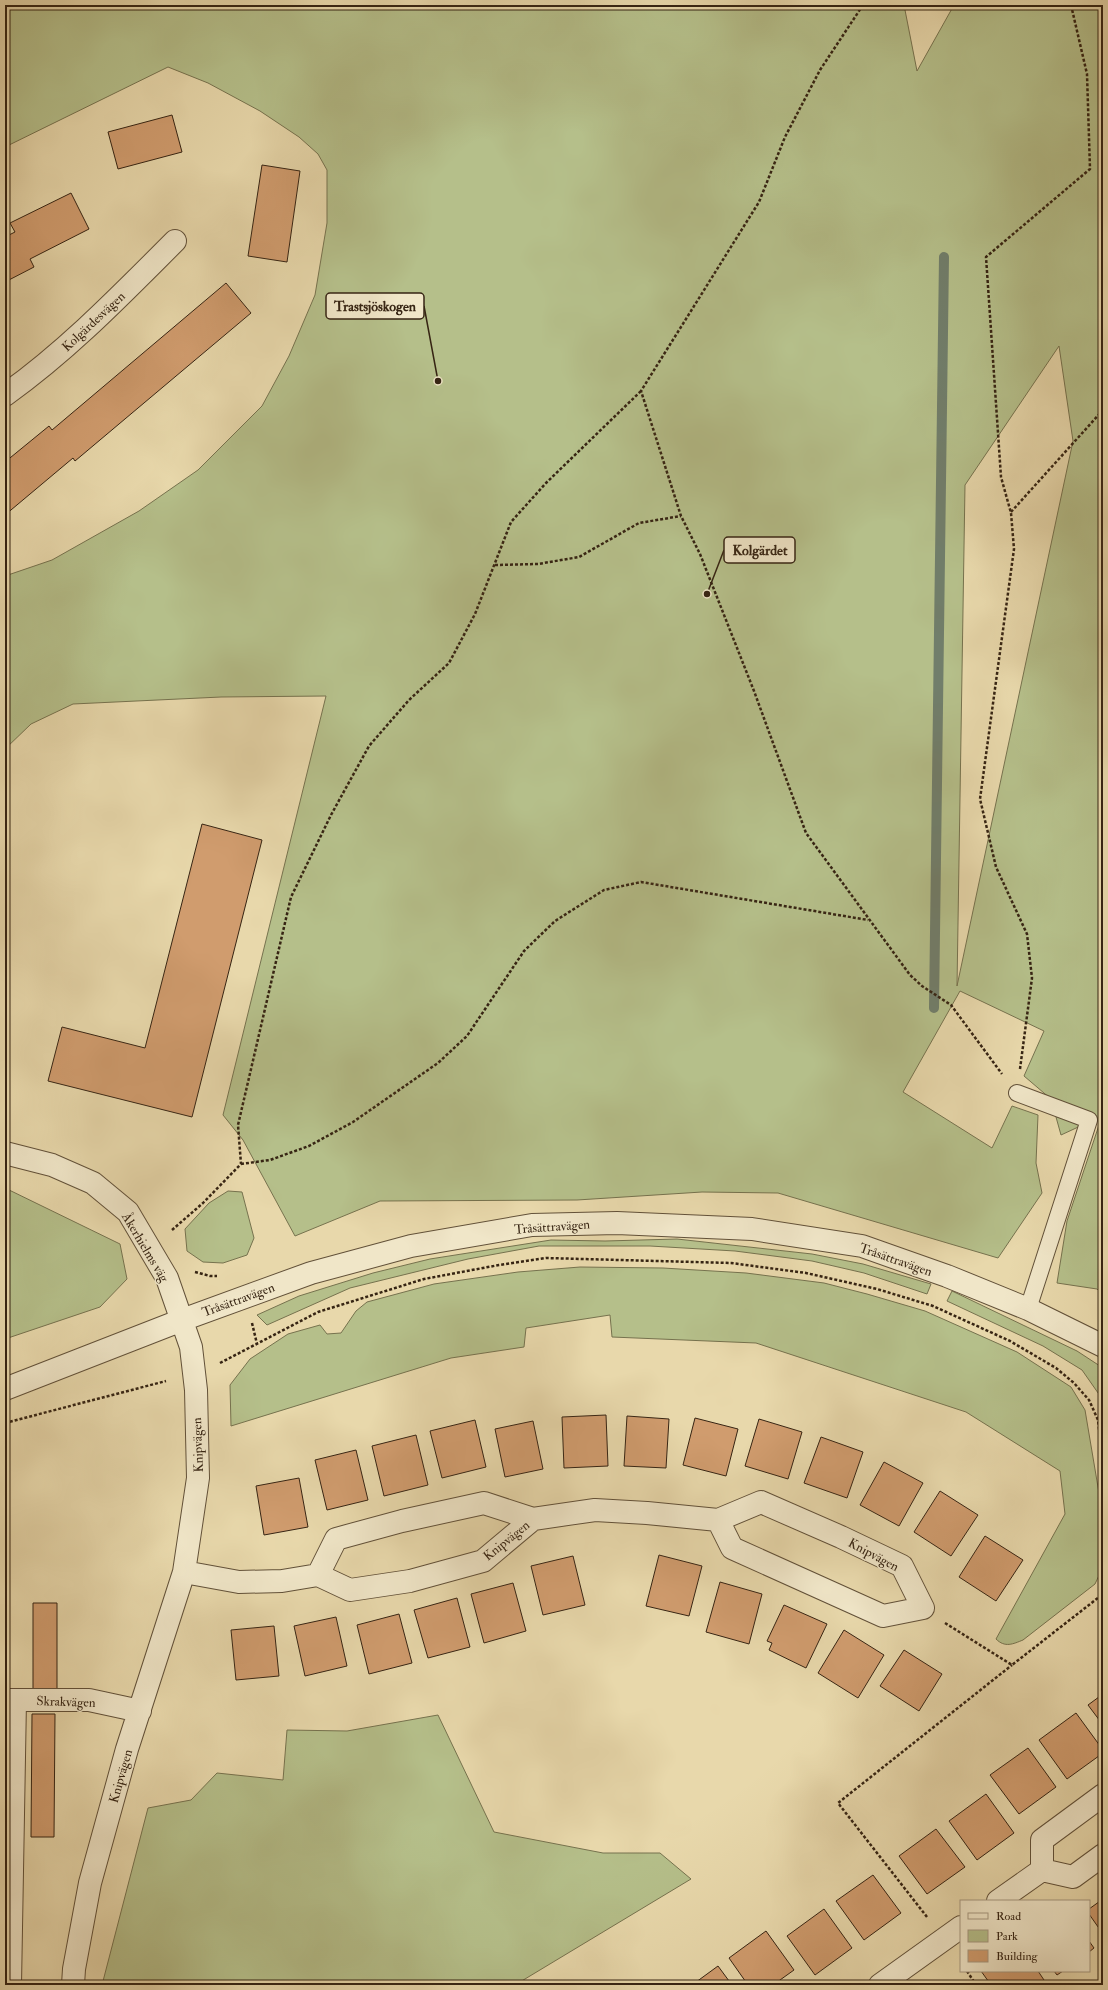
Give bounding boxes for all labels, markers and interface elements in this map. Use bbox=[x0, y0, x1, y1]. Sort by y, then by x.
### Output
street label: Kolgärdesvägen bbox=[59, 288, 129, 355]
callout: Trastsjöskogen bbox=[326, 293, 424, 319]
text: Trastsjöskogen bbox=[333, 298, 417, 316]
callout: Kolgärdet bbox=[724, 537, 795, 563]
text: Kolgärdet bbox=[733, 542, 788, 560]
street label: Åkerhielms väg bbox=[118, 1209, 173, 1286]
street label: Tråsättravägen bbox=[514, 1216, 591, 1238]
street label: Tråsättravägen bbox=[857, 1240, 935, 1280]
street label: Tråsättravägen bbox=[200, 1279, 277, 1320]
street label: Knipvägen bbox=[189, 1417, 208, 1473]
street label: Knipvägen bbox=[480, 1517, 534, 1565]
street label: Knipvägen bbox=[845, 1535, 902, 1576]
street label: Skrakvägen bbox=[36, 1693, 96, 1711]
street label: Knipvägen bbox=[106, 1747, 137, 1805]
legend bbox=[960, 1900, 1090, 1972]
text: Road bbox=[996, 1909, 1021, 1924]
text: Park bbox=[996, 1929, 1018, 1944]
text: Building bbox=[996, 1949, 1039, 1964]

